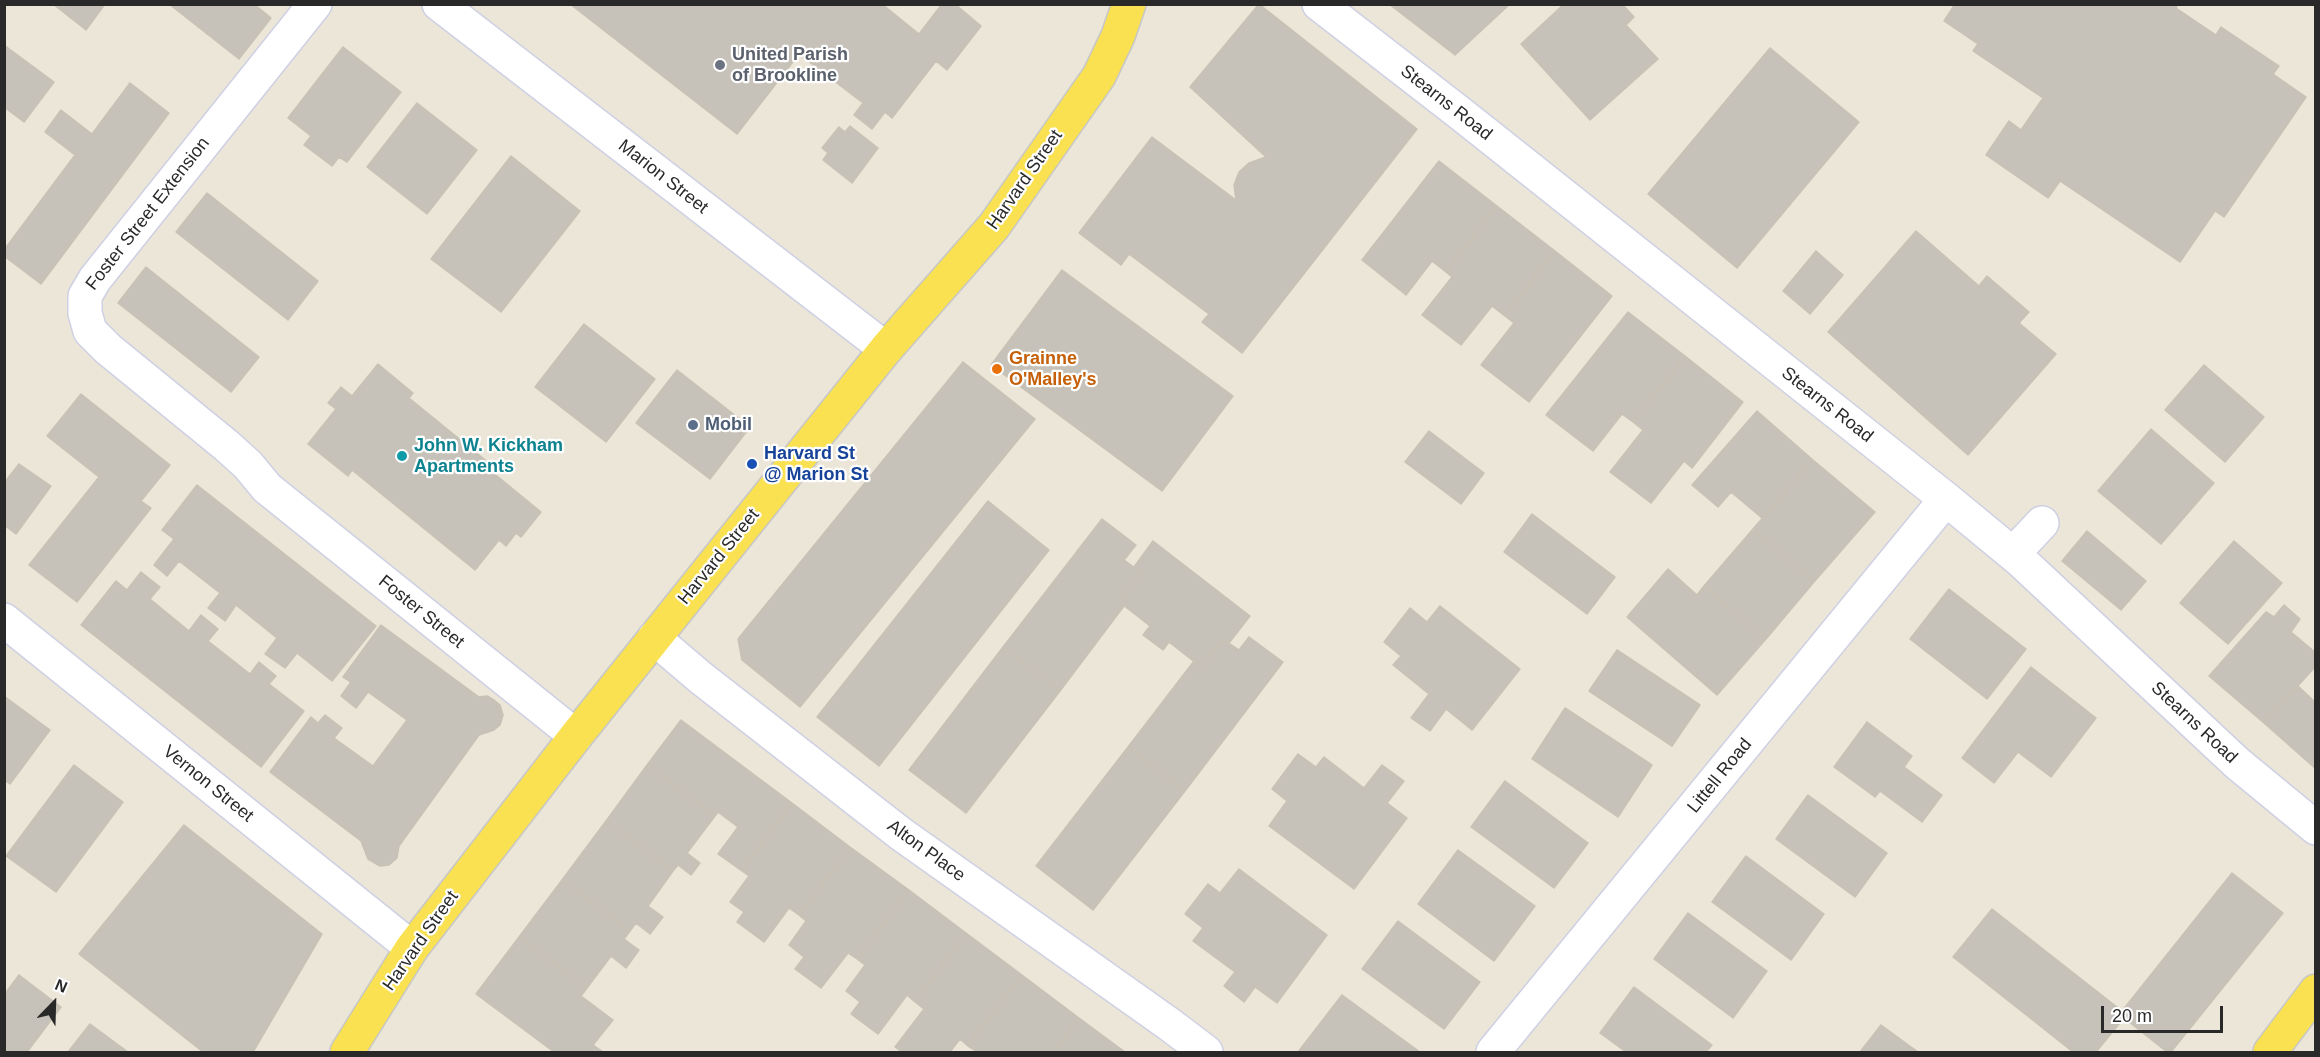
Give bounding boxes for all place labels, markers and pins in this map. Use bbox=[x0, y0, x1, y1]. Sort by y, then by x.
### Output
place label: United Parish of Brookline bbox=[732, 44, 848, 86]
marker: United Parish of Brookline bbox=[713, 58, 727, 72]
place label: Grainne O'Malley's bbox=[1009, 348, 1097, 391]
marker: Grainne O'Malley's bbox=[990, 362, 1004, 376]
place label: Mobil bbox=[705, 414, 752, 436]
marker: Mobil bbox=[686, 418, 700, 432]
place label: John W. Kickham Apartments bbox=[414, 435, 563, 478]
place label: Harvard St @ Marion St bbox=[764, 443, 869, 486]
marker: John W. Kickham Apartments bbox=[395, 449, 409, 463]
marker: Harvard St @ Marion St bbox=[745, 457, 759, 471]

